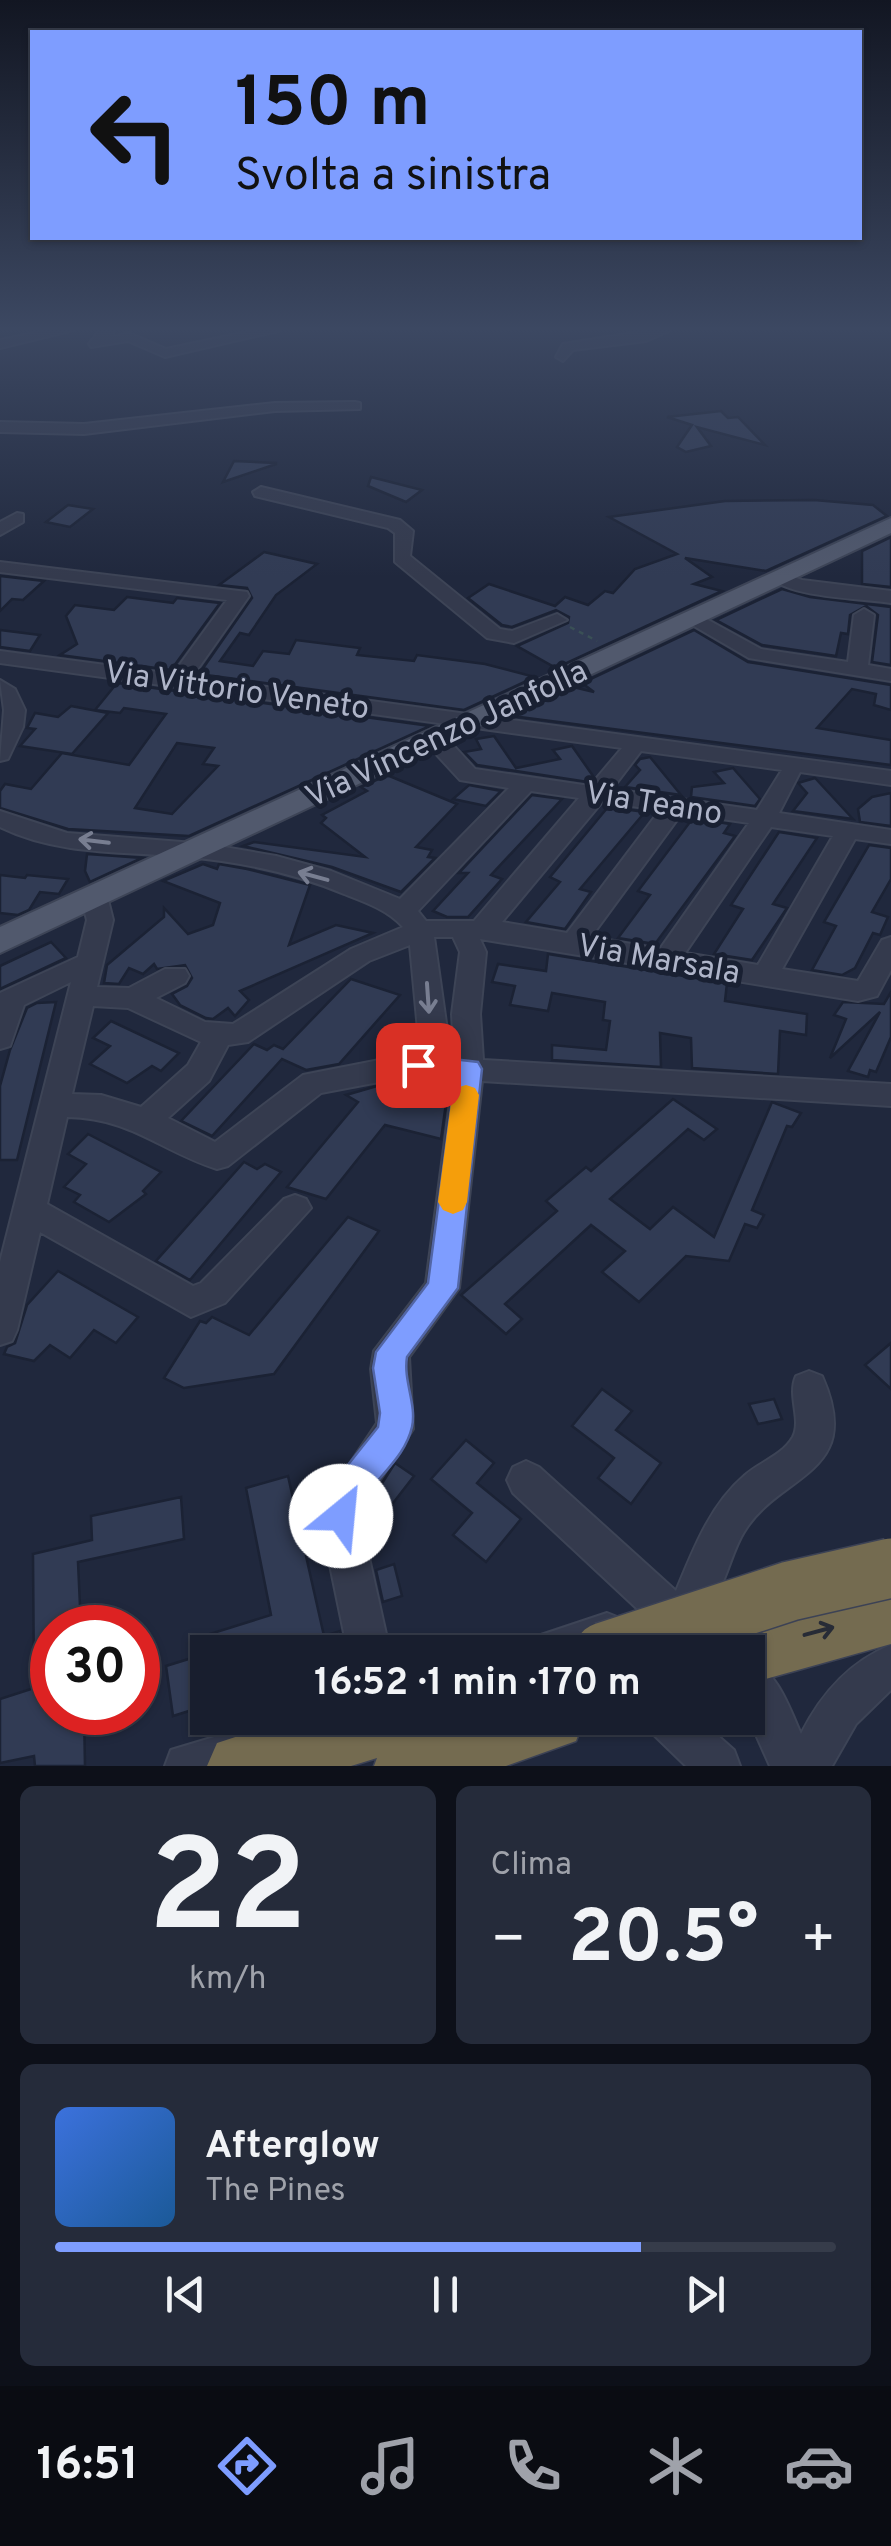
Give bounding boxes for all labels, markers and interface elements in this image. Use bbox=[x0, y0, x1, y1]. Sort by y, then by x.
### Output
text: 150 m bbox=[235, 62, 430, 151]
icon: left bbox=[70, 70, 200, 200]
text: Svolta a sinistra bbox=[235, 149, 551, 206]
street label: Via Vincenzo Janfolla bbox=[300, 653, 595, 819]
street label: Via Vittorio Veneto bbox=[102, 654, 372, 730]
street label: Via Teano bbox=[582, 774, 725, 836]
one-way arrow bbox=[78, 831, 110, 850]
one-way arrow bbox=[298, 865, 329, 884]
street label: Via Marsala bbox=[574, 927, 743, 995]
one-way arrow bbox=[419, 981, 438, 1013]
pin bbox=[376, 1023, 461, 1108]
icon: arrive bbox=[391, 1038, 446, 1093]
position arrow bbox=[289, 1464, 393, 1568]
speed limit sign: 30 bbox=[30, 1605, 160, 1735]
one-way arrow bbox=[803, 1620, 834, 1639]
text: 16:52 · 1 min · 170 m bbox=[314, 1660, 641, 1709]
text: 22 bbox=[148, 1812, 307, 1977]
text: Clima bbox=[491, 1846, 572, 1886]
text: 20.5° bbox=[568, 1894, 758, 1989]
text: − bbox=[491, 1907, 526, 1977]
text: + bbox=[801, 1907, 836, 1977]
text: km/h bbox=[189, 1960, 267, 2000]
text: Afterglow bbox=[205, 2123, 380, 2172]
text: The Pines bbox=[205, 2172, 346, 2212]
icon: previous bbox=[158, 2267, 213, 2322]
icon: pause bbox=[418, 2267, 473, 2322]
icon: next bbox=[678, 2267, 733, 2322]
icon: directions bbox=[212, 2431, 282, 2501]
icon: music bbox=[355, 2431, 425, 2501]
icon: phone bbox=[498, 2431, 568, 2501]
icon: climate bbox=[641, 2431, 711, 2501]
icon: car bbox=[784, 2431, 854, 2501]
text: 16:51 bbox=[37, 2438, 139, 2495]

